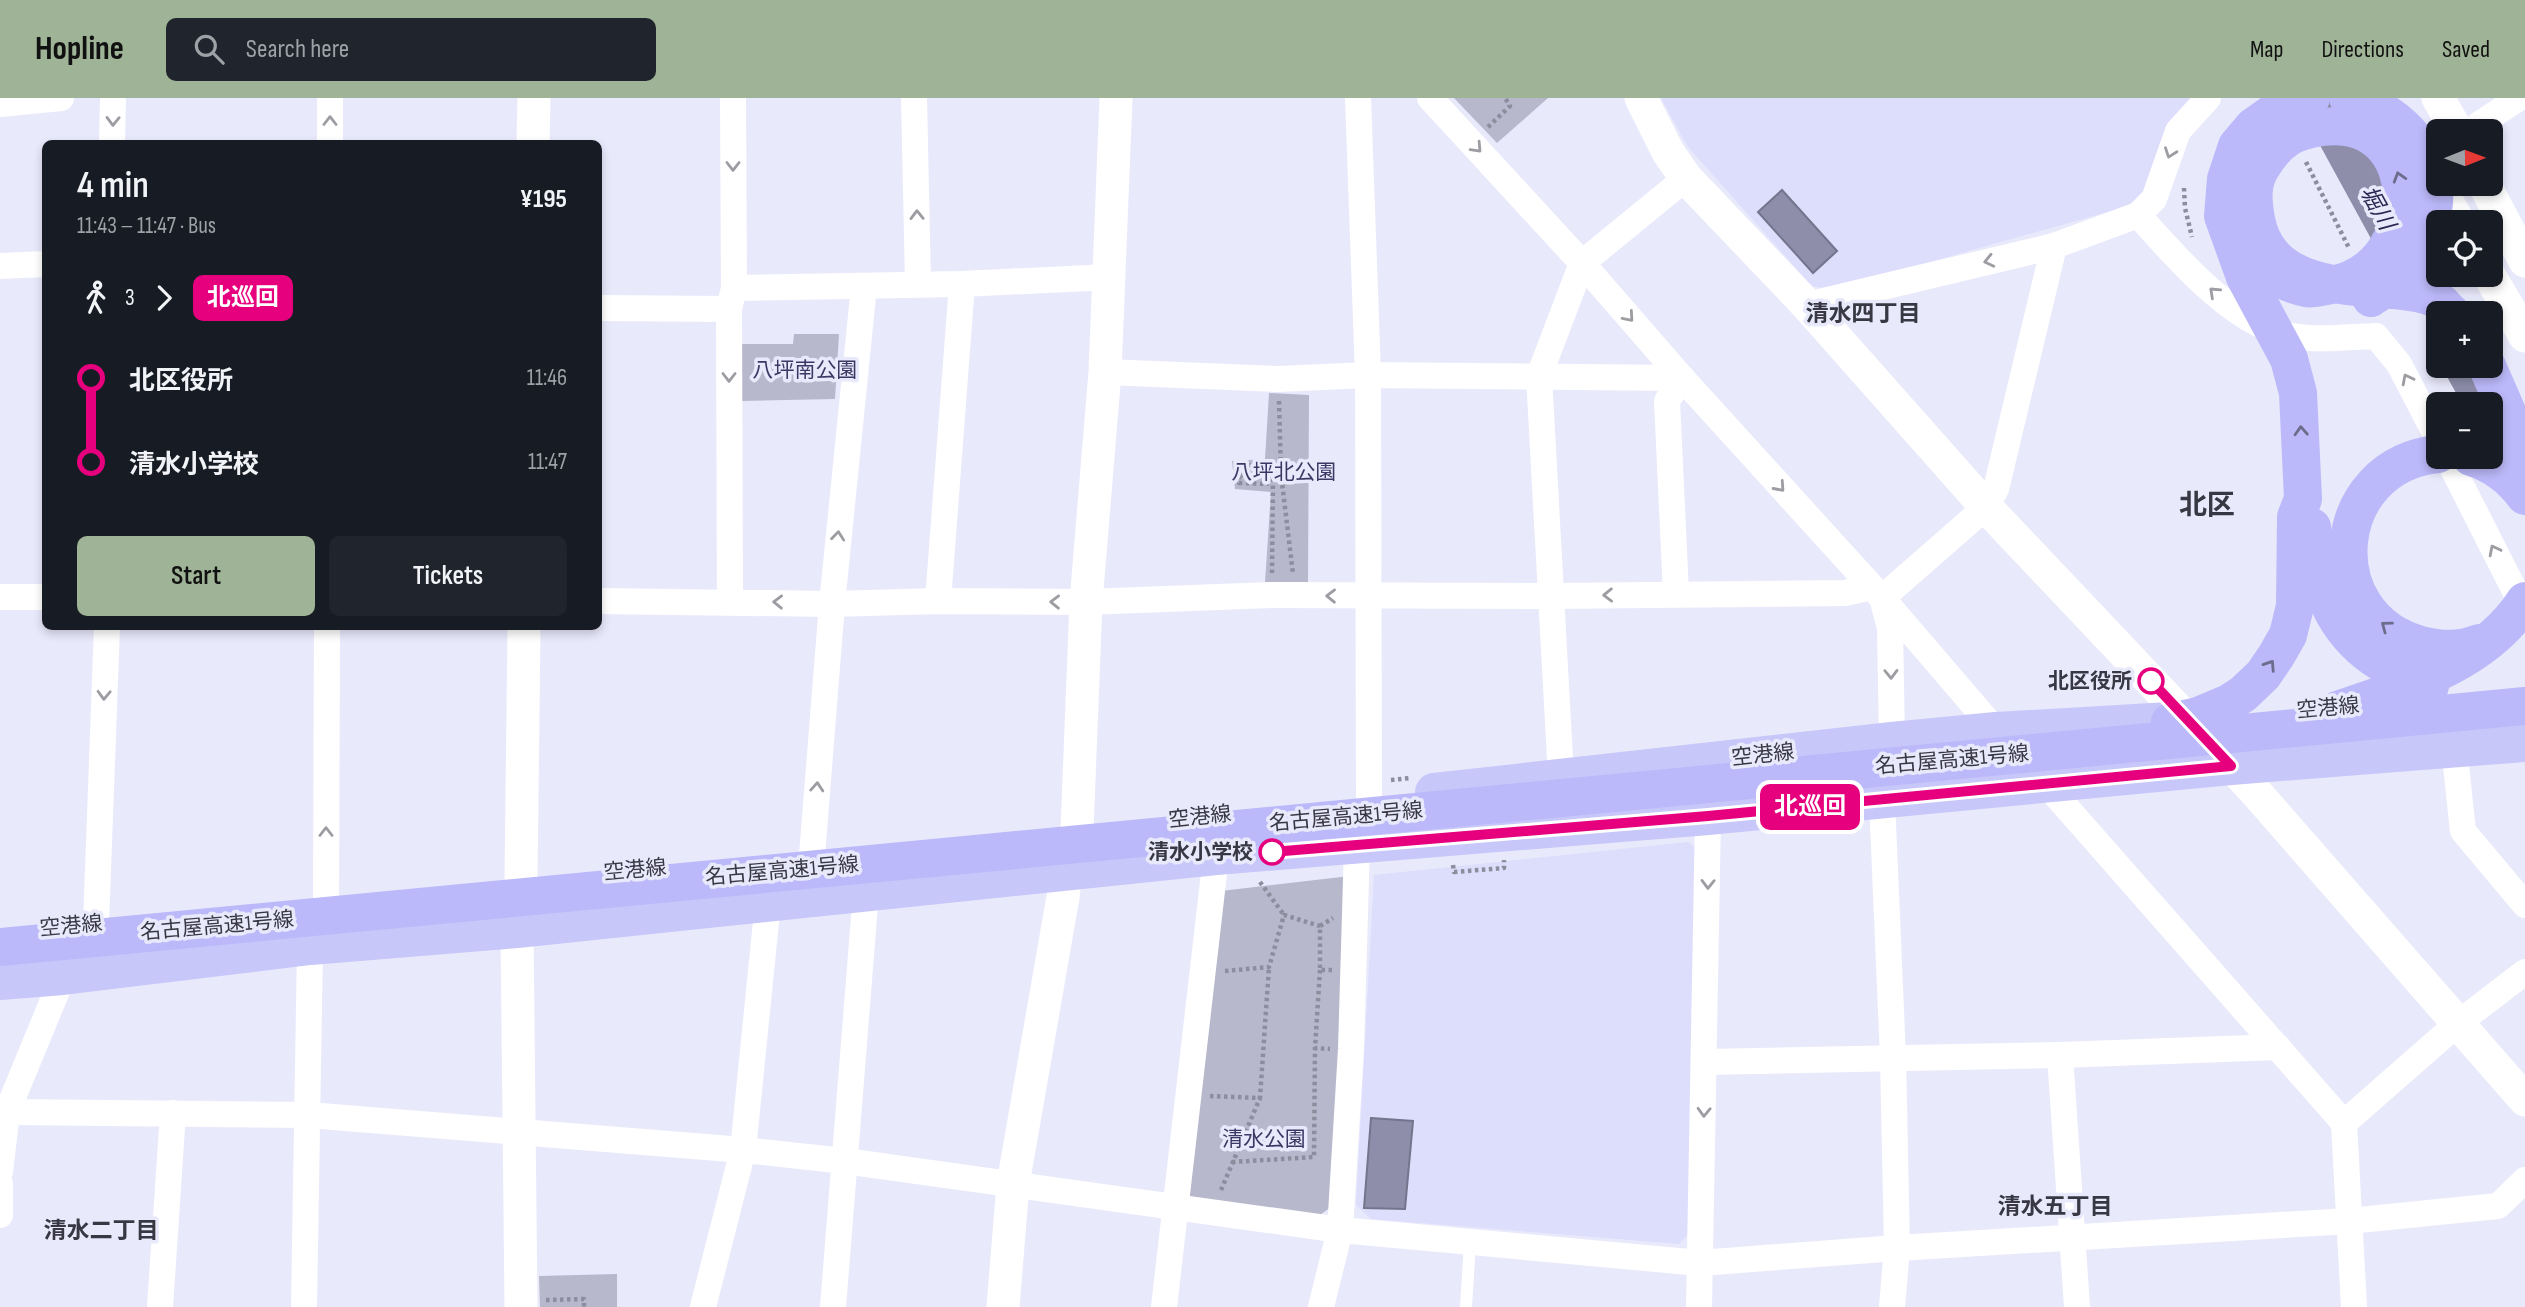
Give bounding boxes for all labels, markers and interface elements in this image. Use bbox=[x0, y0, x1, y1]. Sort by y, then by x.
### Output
search box bbox=[166, 18, 656, 81]
text: Hopline bbox=[35, 29, 124, 69]
icon: search bbox=[190, 30, 228, 68]
text: Search here bbox=[246, 34, 349, 65]
text: Map bbox=[2250, 35, 2283, 64]
text: Directions bbox=[2321, 35, 2404, 64]
text: Saved bbox=[2442, 35, 2490, 64]
one-way arrow bbox=[322, 115, 338, 126]
one-way arrow bbox=[105, 116, 120, 127]
north arrow bbox=[2426, 119, 2502, 196]
map controls bbox=[2426, 119, 2503, 469]
one-way arrow bbox=[1469, 140, 1482, 153]
one-way arrow bbox=[2165, 147, 2179, 159]
one-way arrow bbox=[725, 161, 741, 172]
text: 4 min bbox=[77, 163, 149, 208]
one-way arrow bbox=[2392, 171, 2407, 183]
water label: 堀川 bbox=[2354, 181, 2402, 238]
text: ¥195 bbox=[520, 184, 567, 215]
one-way arrow bbox=[909, 209, 924, 220]
button: locate bbox=[2426, 210, 2503, 287]
text: 11:43 – 11:47 · Bus bbox=[77, 212, 216, 240]
one-way arrow bbox=[1983, 253, 1995, 268]
icon: walk bbox=[77, 279, 115, 317]
icon: forward bbox=[145, 279, 183, 317]
text: 北巡回 bbox=[207, 283, 279, 312]
text: 3 bbox=[125, 284, 135, 312]
one-way arrow bbox=[2209, 288, 2222, 300]
district label: 清水四丁目 bbox=[1806, 300, 1921, 328]
button: + bbox=[2426, 301, 2503, 378]
one-way arrow bbox=[1621, 309, 1633, 322]
park label: 八坪南公園 bbox=[753, 358, 858, 383]
text: 11:46 bbox=[527, 364, 567, 392]
text: 北区役所 bbox=[129, 366, 233, 397]
one-way arrow bbox=[721, 372, 737, 383]
one-way arrow bbox=[2401, 373, 2415, 386]
button: − bbox=[2426, 392, 2503, 469]
one-way arrow bbox=[2294, 425, 2309, 436]
text: 11:47 bbox=[528, 448, 567, 476]
text: 清水小学校 bbox=[129, 450, 259, 481]
park label: 八坪北公園 bbox=[1232, 460, 1337, 485]
one-way arrow bbox=[1772, 479, 1785, 492]
district label: 北区 bbox=[2179, 489, 2235, 522]
one-way arrow bbox=[831, 530, 846, 542]
button: Start bbox=[77, 536, 315, 616]
button: Tickets bbox=[329, 536, 567, 616]
one-way arrow bbox=[2489, 545, 2502, 557]
one-way arrow bbox=[1602, 587, 1612, 603]
one-way arrow bbox=[1325, 588, 1336, 604]
one-way arrow bbox=[1049, 594, 1060, 610]
one-way arrow bbox=[773, 595, 784, 610]
one-way arrow bbox=[2381, 622, 2394, 635]
one-way arrow bbox=[2261, 660, 2274, 673]
marker: 北区役所 bbox=[2138, 668, 2164, 694]
one-way arrow bbox=[1883, 669, 1899, 680]
place label: 北区役所 bbox=[2048, 669, 2132, 694]
one-way arrow bbox=[97, 689, 112, 700]
street label: 空港線 bbox=[2296, 693, 2360, 723]
street label: 空港線 bbox=[1730, 739, 1796, 771]
street label: 名古屋高速1号線 bbox=[1874, 741, 2030, 779]
one-way arrow bbox=[809, 781, 824, 792]
line badge: 北巡回 bbox=[1770, 784, 1850, 830]
text: 北巡回 bbox=[1774, 792, 1846, 821]
street label: 名古屋高速1号線 bbox=[1268, 798, 1424, 836]
street label: 空港線 bbox=[1167, 801, 1233, 833]
one-way arrow bbox=[318, 826, 334, 837]
marker: 清水小学校 bbox=[1259, 839, 1285, 865]
place label: 清水小学校 bbox=[1148, 840, 1253, 865]
street label: 名古屋高速1号線 bbox=[704, 852, 860, 890]
street label: 空港線 bbox=[603, 855, 667, 885]
one-way arrow bbox=[1700, 879, 1716, 890]
street label: 名古屋高速1号線 bbox=[139, 907, 295, 945]
street label: 空港線 bbox=[39, 911, 103, 941]
one-way arrow bbox=[1696, 1107, 1712, 1117]
park label: 清水公園 bbox=[1222, 1127, 1306, 1152]
district label: 清水五丁目 bbox=[1998, 1193, 2113, 1221]
district label: 清水二丁目 bbox=[44, 1217, 159, 1245]

